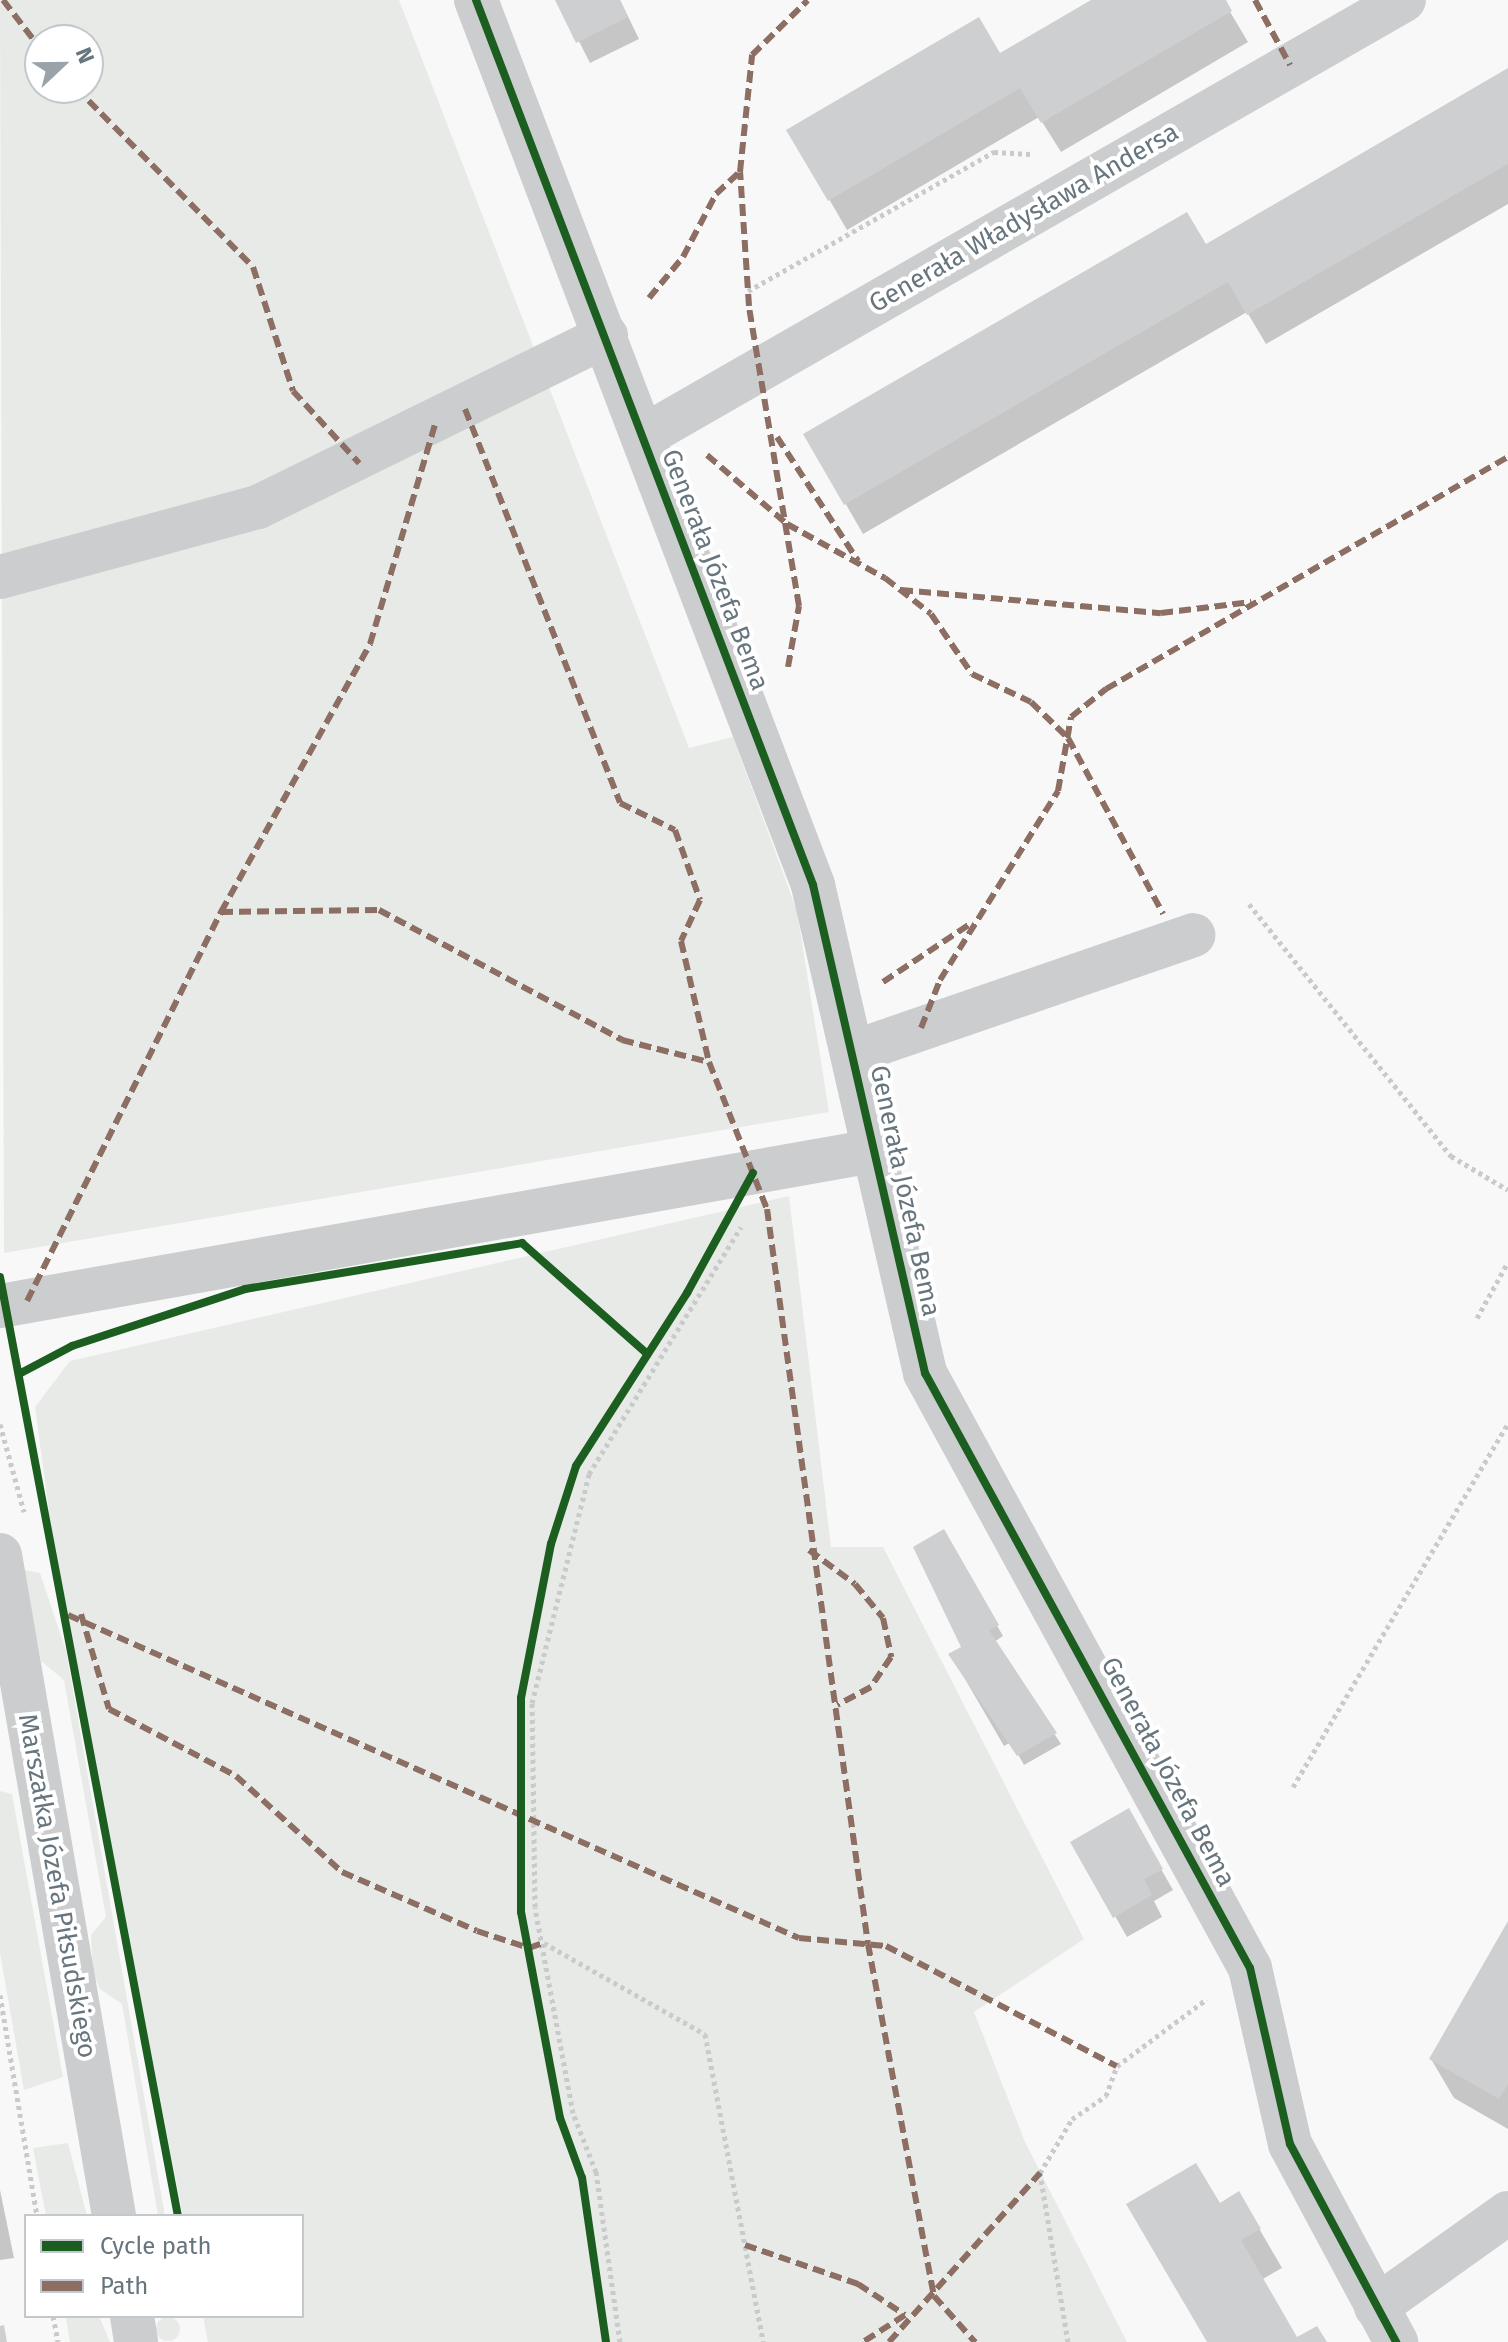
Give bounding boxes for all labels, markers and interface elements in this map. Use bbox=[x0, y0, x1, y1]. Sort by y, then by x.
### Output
north arrow bbox=[24, 24, 104, 104]
text: N bbox=[70, 44, 100, 67]
street label: Generała Władysława Andersa bbox=[864, 116, 1184, 320]
street label: Generała Józefa Bema bbox=[655, 445, 775, 695]
street label: Generała Józefa Bema bbox=[863, 1063, 947, 1319]
street label: Generała Józefa Bema bbox=[1094, 1652, 1242, 1892]
street label: Marszałka Józefa Piłsudskiego bbox=[11, 1711, 103, 2061]
legend bbox=[24, 2214, 304, 2318]
text: Cycle path bbox=[100, 2232, 212, 2260]
text: Path bbox=[100, 2272, 148, 2300]

